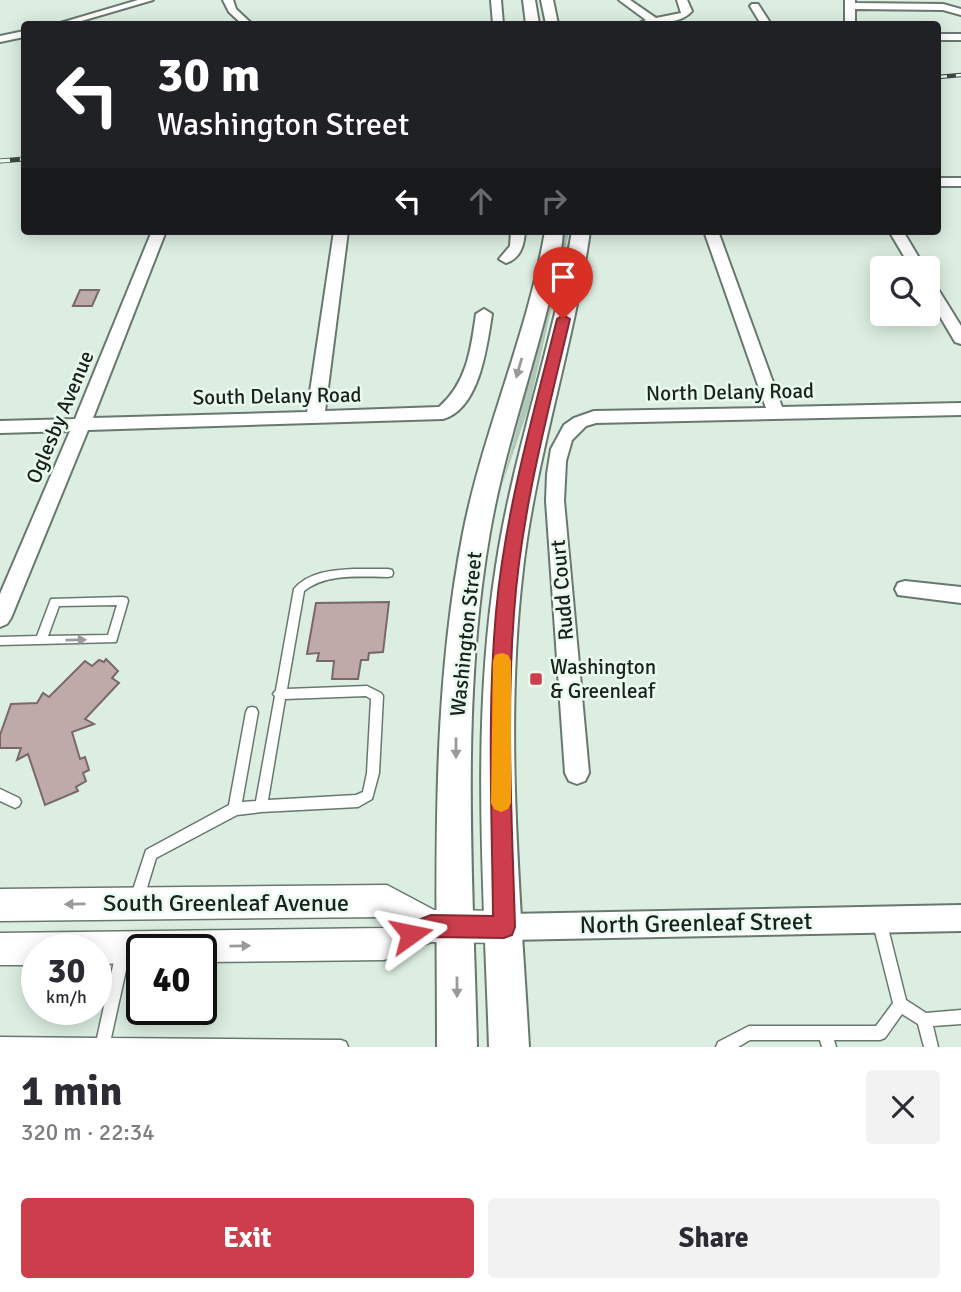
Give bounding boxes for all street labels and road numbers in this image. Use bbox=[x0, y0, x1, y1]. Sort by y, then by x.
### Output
street label: Oglesby Avenue bbox=[20, 347, 100, 487]
street label: North Delany Road bbox=[646, 378, 814, 406]
street label: South Delany Road bbox=[192, 382, 362, 410]
street label: Rudd Court bbox=[545, 539, 579, 641]
street label: Washington Street bbox=[444, 550, 488, 718]
street label: South Greenleaf Avenue bbox=[103, 888, 349, 918]
street label: North Greenleaf Street bbox=[579, 906, 813, 940]

